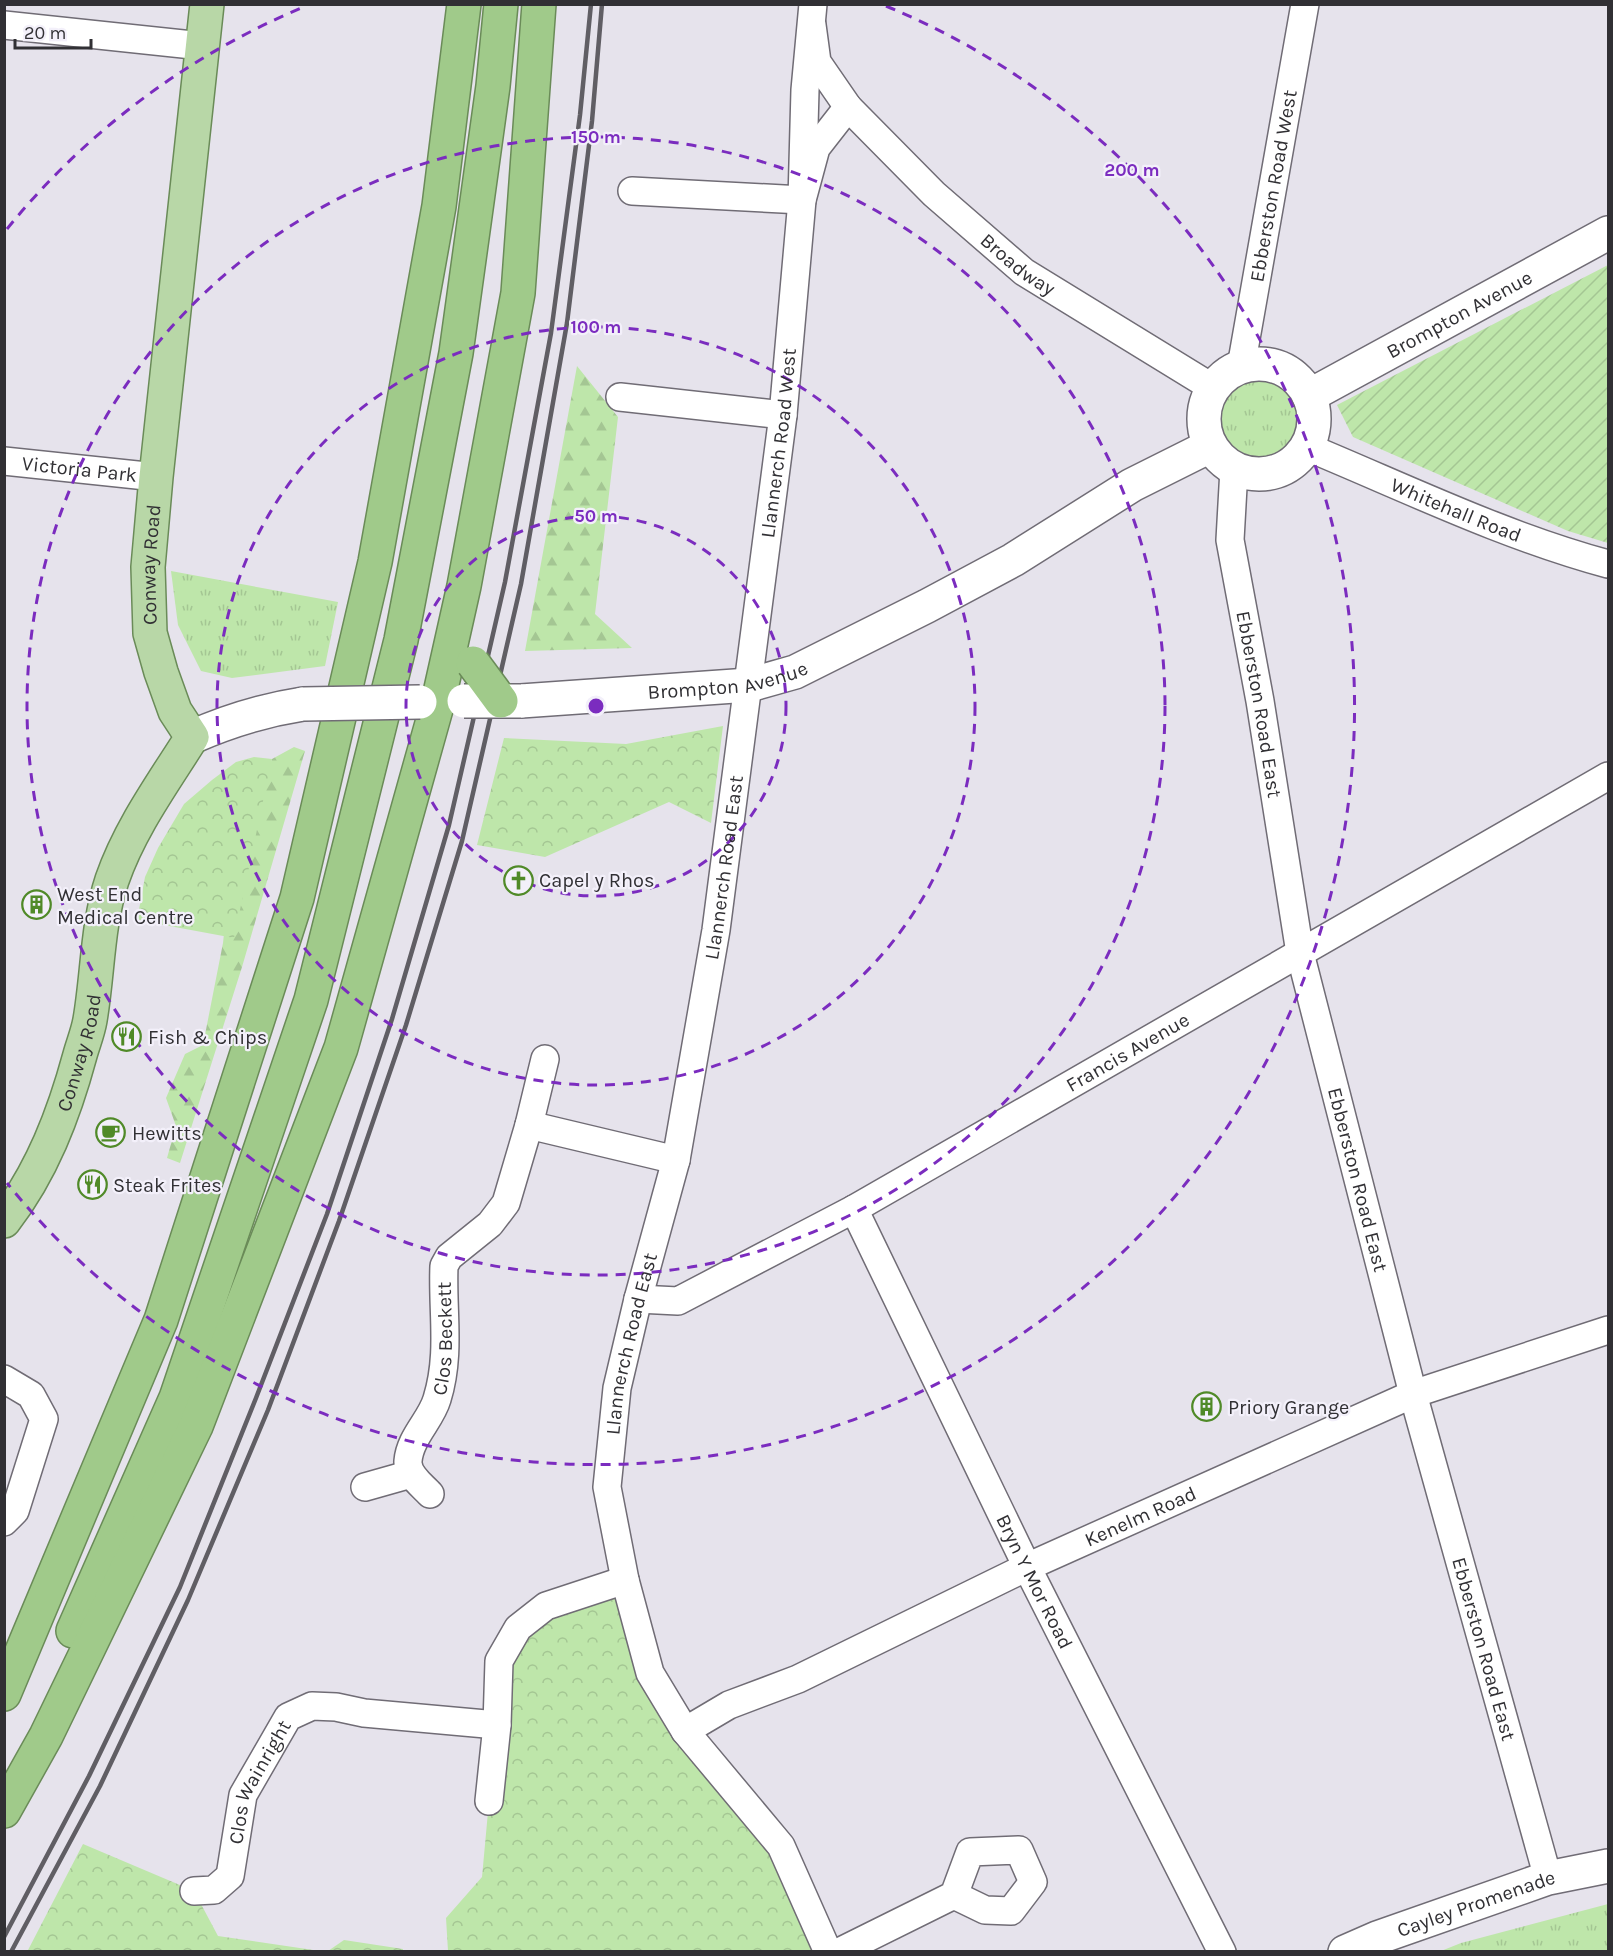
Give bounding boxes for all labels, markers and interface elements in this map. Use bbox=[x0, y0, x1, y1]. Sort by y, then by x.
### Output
scale bar bbox=[15, 12, 92, 50]
text: 20 m bbox=[24, 22, 66, 44]
street label: Ebberston Road West bbox=[1245, 87, 1301, 284]
text: 150 m bbox=[571, 126, 621, 148]
text: 200 m bbox=[1104, 159, 1160, 181]
street label: Broadway bbox=[976, 228, 1060, 300]
street label: Brompton Avenue bbox=[1382, 265, 1536, 363]
text: 100 m bbox=[571, 316, 621, 338]
street label: Llannerch Road West bbox=[756, 347, 800, 539]
street label: Victoria Park bbox=[21, 451, 138, 486]
street label: Whitehall Road bbox=[1388, 473, 1525, 547]
street label: Conway Road bbox=[136, 503, 165, 625]
text: 50 m bbox=[574, 505, 618, 527]
street label: Ebberston Road East bbox=[1232, 609, 1287, 800]
street label: Brompton Avenue bbox=[647, 656, 812, 704]
centre of rings bbox=[586, 696, 606, 716]
street label: Llannerch Road East bbox=[700, 773, 748, 962]
church icon: Capel y Rhos bbox=[502, 864, 534, 896]
place label: Capel y Rhos bbox=[539, 869, 654, 892]
place label: West End Medical Centre bbox=[57, 883, 193, 929]
building icon: West End Medical Centre bbox=[20, 889, 52, 921]
street label: Conway Road bbox=[52, 993, 105, 1114]
street label: Francis Avenue bbox=[1062, 1008, 1193, 1096]
restaurant icon: Fish & Chips bbox=[111, 1021, 143, 1053]
place label: Fish & Chips bbox=[148, 1026, 267, 1049]
street label: Ebberston Road East bbox=[1323, 1085, 1393, 1275]
cafe icon: Hewitts bbox=[95, 1117, 127, 1149]
place label: Hewitts bbox=[132, 1122, 202, 1145]
restaurant icon: Steak Frites bbox=[76, 1169, 108, 1201]
place label: Steak Frites bbox=[113, 1174, 222, 1197]
street label: Llannerch Road East bbox=[601, 1250, 662, 1436]
street label: Clos Beckett bbox=[427, 1281, 457, 1398]
building icon: Priory Grange bbox=[1191, 1391, 1223, 1423]
place label: Priory Grange bbox=[1228, 1396, 1349, 1419]
street label: Kenelm Road bbox=[1081, 1481, 1200, 1551]
street label: Bryn Y Mor Road bbox=[992, 1510, 1078, 1653]
street label: Ebberston Road East bbox=[1448, 1555, 1521, 1744]
street label: Clos Wainright bbox=[224, 1715, 296, 1846]
street label: Cayley Promenade bbox=[1394, 1865, 1557, 1942]

